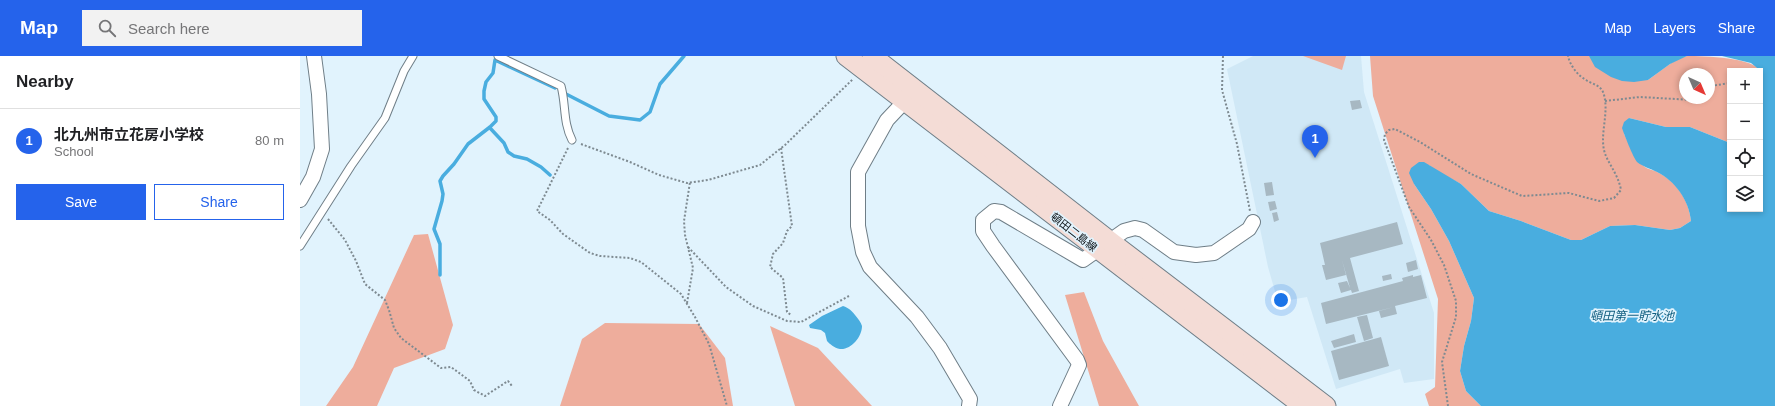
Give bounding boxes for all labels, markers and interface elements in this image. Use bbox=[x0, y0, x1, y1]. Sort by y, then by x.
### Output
search box bbox=[82, 10, 362, 46]
text: Map bbox=[20, 17, 58, 38]
icon: search bbox=[96, 17, 118, 39]
text: Search here bbox=[128, 20, 210, 37]
text: Map bbox=[1604, 20, 1632, 36]
text: Layers bbox=[1654, 20, 1696, 36]
text: Share bbox=[1718, 20, 1755, 36]
north arrow bbox=[1679, 68, 1715, 104]
map controls bbox=[1727, 68, 1763, 212]
button: + bbox=[1727, 68, 1763, 104]
text: Nearby bbox=[16, 72, 74, 91]
button: − bbox=[1727, 104, 1763, 140]
pin: 1 bbox=[1302, 125, 1328, 158]
text: 北九州市立花房小学校 bbox=[54, 126, 204, 143]
text: 1 bbox=[25, 133, 33, 148]
text: 80 m bbox=[255, 133, 284, 148]
button: locate bbox=[1727, 140, 1763, 176]
text: School bbox=[54, 144, 94, 159]
button: layers bbox=[1727, 176, 1763, 212]
button: Save bbox=[16, 184, 146, 220]
button: Share bbox=[154, 184, 284, 220]
street label: 頓田二島線 bbox=[1049, 210, 1099, 254]
your location bbox=[1271, 290, 1291, 310]
water label: 頓田第一貯水池 bbox=[1590, 309, 1675, 323]

